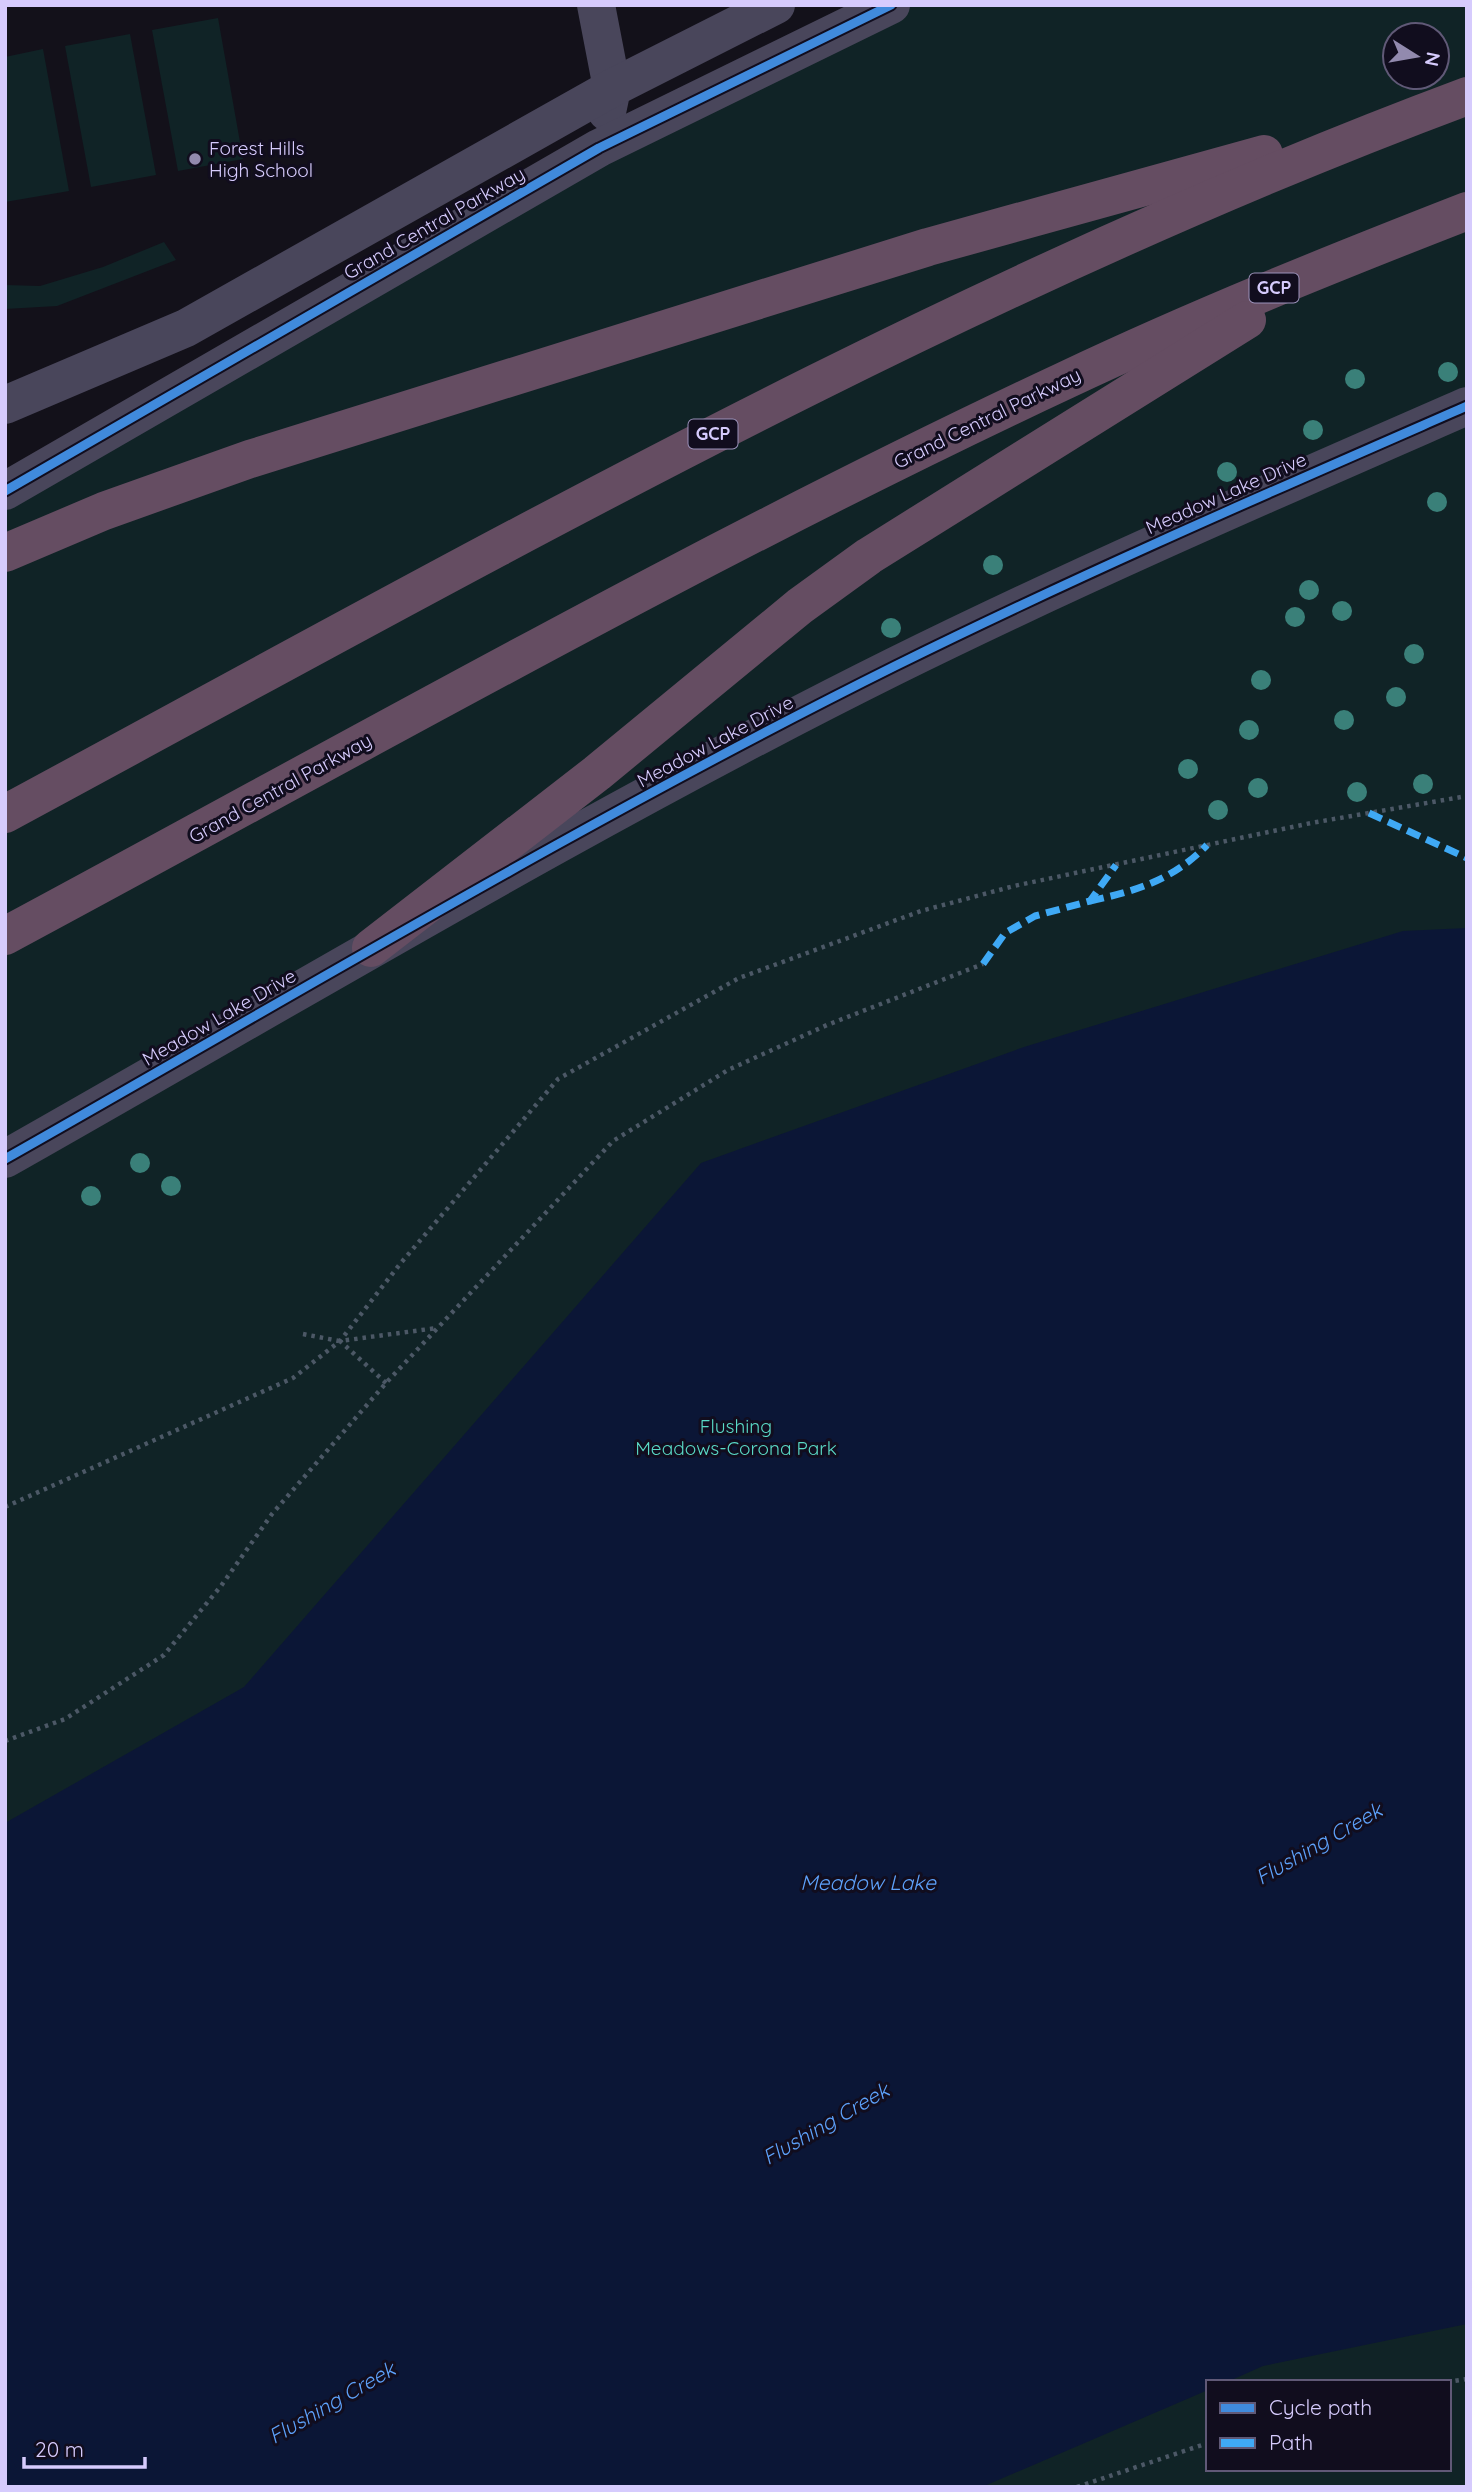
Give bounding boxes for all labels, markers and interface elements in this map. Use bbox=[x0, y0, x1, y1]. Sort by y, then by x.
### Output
north arrow bbox=[1381, 21, 1451, 91]
text: N bbox=[1420, 50, 1446, 68]
place label: Forest Hills High School bbox=[209, 136, 313, 182]
marker: Forest Hills High School bbox=[187, 151, 203, 167]
street label: Grand Central Parkway bbox=[339, 161, 529, 285]
road number: GCP bbox=[1250, 274, 1298, 302]
street label: Grand Central Parkway bbox=[890, 362, 1084, 474]
road number: GCP bbox=[688, 420, 738, 448]
street label: Meadow Lake Drive bbox=[1142, 447, 1310, 539]
street label: Meadow Lake Drive bbox=[633, 690, 797, 792]
street label: Grand Central Parkway bbox=[184, 728, 376, 848]
street label: Meadow Lake Drive bbox=[138, 963, 300, 1071]
park label: Flushing Meadows-Corona Park bbox=[635, 1414, 837, 1460]
water label: Flushing Creek bbox=[1250, 1795, 1388, 1890]
water label: Meadow Lake bbox=[800, 1869, 937, 1895]
water label: Flushing Creek bbox=[757, 2075, 895, 2170]
water label: Flushing Creek bbox=[263, 2354, 401, 2449]
legend bbox=[1206, 2380, 1451, 2471]
text: Cycle path bbox=[1269, 2394, 1372, 2420]
scale bar bbox=[24, 2426, 145, 2470]
text: Path bbox=[1269, 2429, 1313, 2455]
text: 20 m bbox=[35, 2436, 84, 2462]

